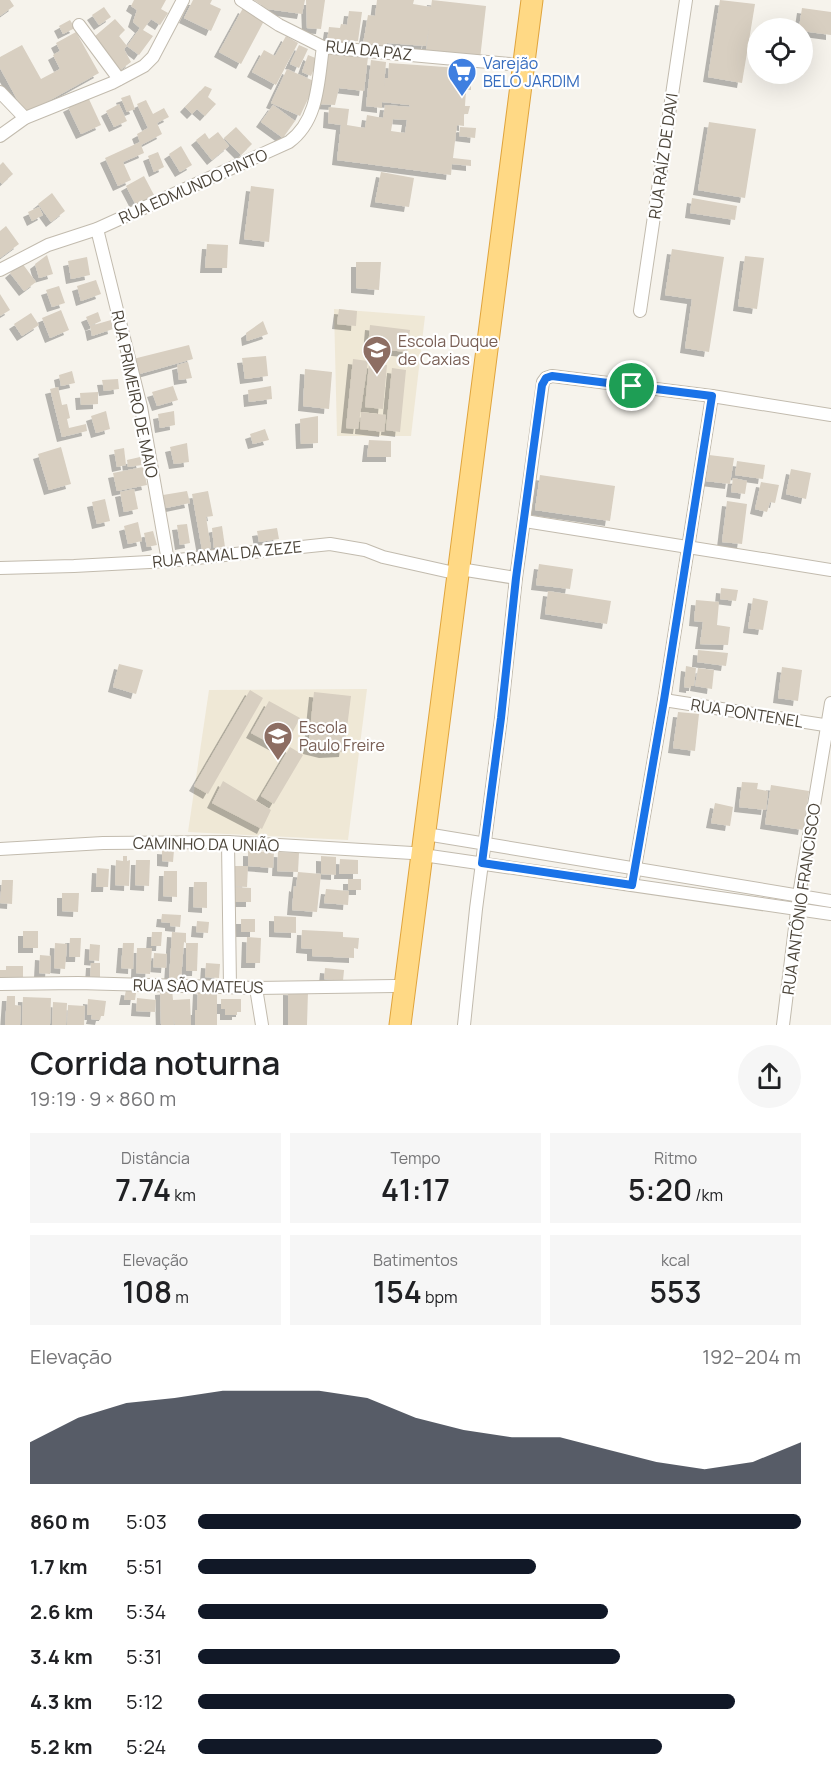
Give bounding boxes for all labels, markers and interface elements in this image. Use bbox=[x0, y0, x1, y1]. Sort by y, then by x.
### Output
map controls bbox=[747, 18, 813, 84]
button: locate bbox=[747, 18, 813, 84]
street label: RUA DA PAZ bbox=[325, 35, 413, 65]
place label: Varejão BELO JARDIM bbox=[483, 52, 580, 92]
supermarket icon: Varejão BELO JARDIM bbox=[446, 56, 478, 98]
street label: RUA RAÍZ DE DAVI bbox=[643, 92, 683, 220]
street label: RUA EDMUNDO PINTO bbox=[115, 143, 271, 229]
street label: RUA PRIMEIRO DE MAIO bbox=[106, 308, 164, 480]
place label: Escola Duque de Caxias bbox=[398, 330, 498, 370]
school or university icon: Escola Duque de Caxias bbox=[361, 334, 393, 376]
pin bbox=[606, 360, 657, 411]
icon: arrive bbox=[615, 369, 648, 402]
street label: RUA RAMAL DA ZEZE bbox=[151, 535, 303, 573]
street label: RUA PONTENEL bbox=[689, 693, 805, 733]
place label: Escola Paulo Freire bbox=[299, 716, 385, 756]
school or university icon: Escola Paulo Freire bbox=[262, 720, 294, 762]
street label: RUA ANTÔNIO FRANCISCO bbox=[777, 801, 825, 996]
street label: CAMINHO DA UNIÃO bbox=[133, 832, 280, 856]
street label: RUA SÃO MATEUS bbox=[133, 974, 264, 998]
text: Corrida noturna bbox=[30, 1040, 280, 1085]
button: share bbox=[738, 1045, 801, 1108]
text: 19:19 · 9 × 860 m bbox=[30, 1085, 176, 1112]
text: Distância bbox=[121, 1147, 190, 1169]
text: Tempo bbox=[391, 1147, 440, 1169]
text: Ritmo bbox=[654, 1147, 697, 1169]
text: 7.74 bbox=[115, 1169, 171, 1210]
text: 41:17 bbox=[381, 1169, 450, 1210]
text: 5:20 bbox=[628, 1169, 692, 1210]
text: km bbox=[171, 1184, 196, 1206]
text: /km bbox=[692, 1184, 723, 1206]
text: Elevação bbox=[123, 1249, 188, 1271]
text: Batimentos bbox=[373, 1249, 458, 1271]
text: kcal bbox=[661, 1249, 690, 1271]
text: 108 bbox=[122, 1271, 172, 1312]
text: 154 bbox=[374, 1271, 422, 1312]
text: 553 bbox=[649, 1271, 702, 1312]
text: m bbox=[172, 1286, 189, 1308]
text: bpm bbox=[422, 1286, 457, 1308]
text: Elevação bbox=[30, 1343, 112, 1370]
text: 192–204 m bbox=[702, 1343, 801, 1370]
text: 860 m bbox=[30, 1508, 90, 1535]
text: 5:03 bbox=[126, 1508, 167, 1535]
text: 1.7 km bbox=[30, 1553, 87, 1580]
text: 5:51 bbox=[126, 1553, 163, 1580]
text: 2.6 km bbox=[30, 1598, 93, 1625]
text: 5:34 bbox=[126, 1598, 166, 1625]
text: 3.4 km bbox=[30, 1643, 93, 1670]
text: 5:31 bbox=[126, 1643, 162, 1670]
text: 4.3 km bbox=[30, 1688, 92, 1715]
text: 5:12 bbox=[126, 1688, 163, 1715]
text: 5.2 km bbox=[30, 1733, 92, 1760]
text: 5:24 bbox=[126, 1733, 166, 1760]

